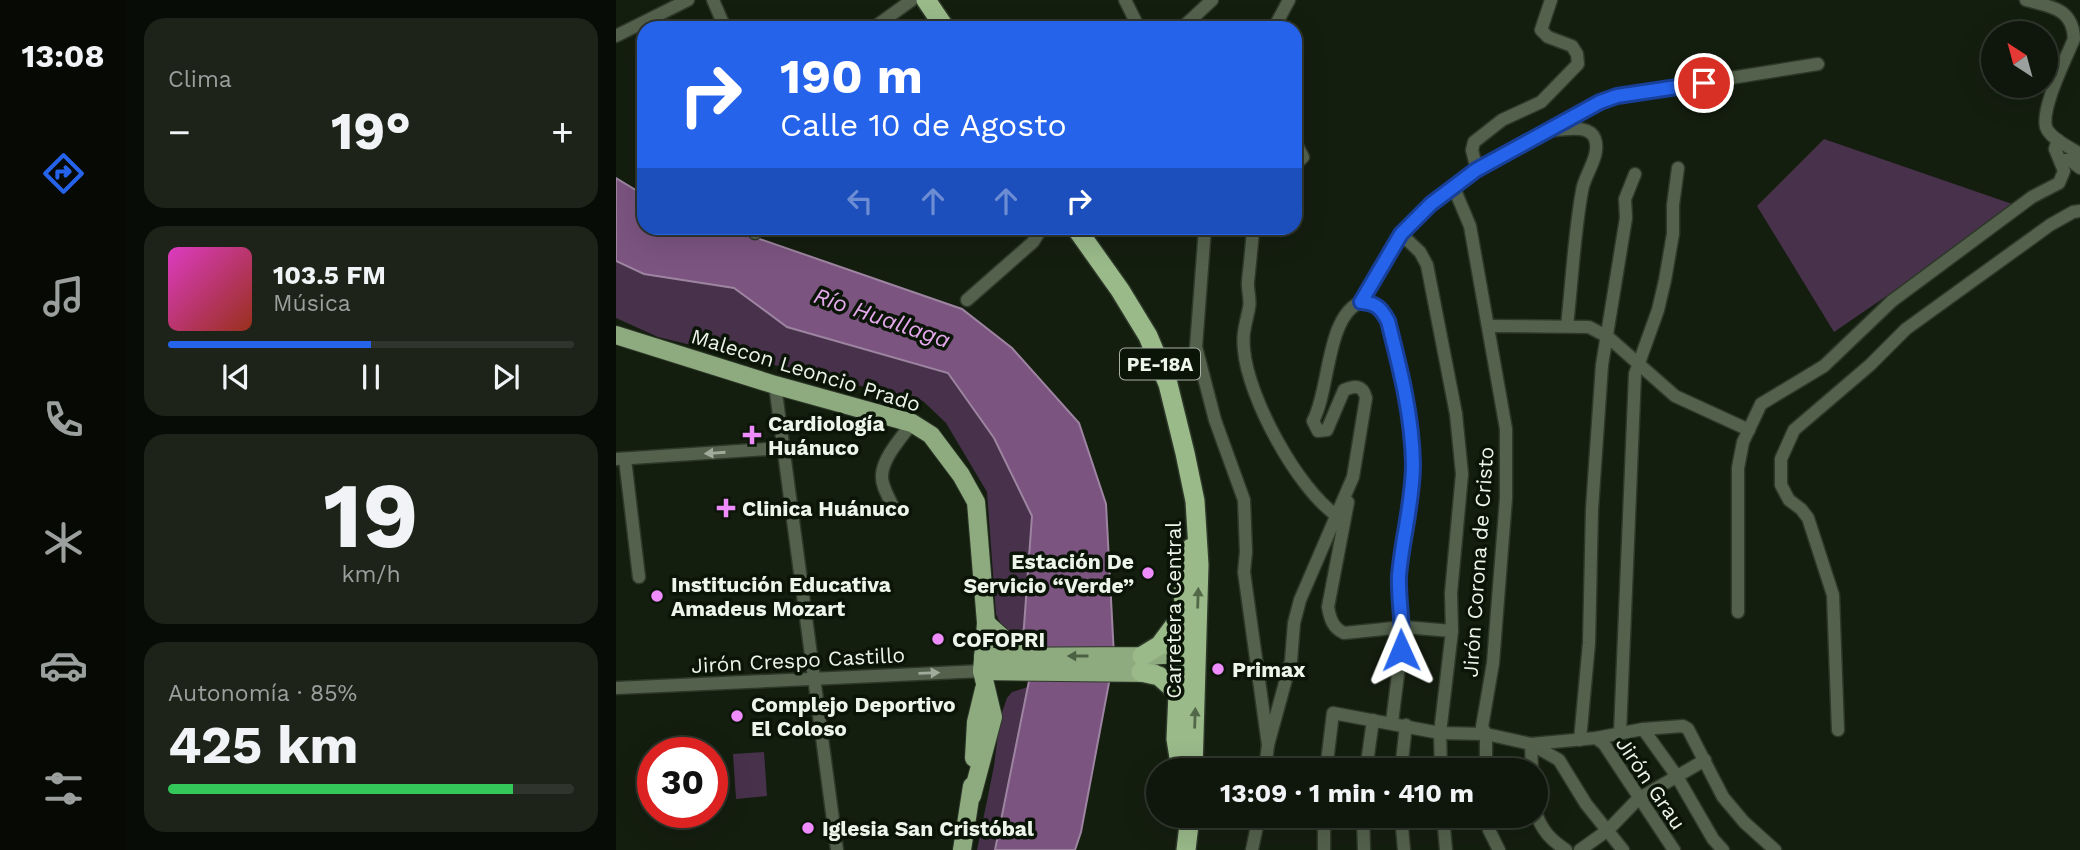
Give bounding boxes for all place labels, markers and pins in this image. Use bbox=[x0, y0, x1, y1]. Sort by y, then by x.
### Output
pin bbox=[1674, 53, 1734, 113]
place label: Cardiología Huánuco bbox=[768, 411, 885, 460]
marker: Cardiología Huánuco bbox=[742, 425, 762, 445]
place label: Clinica Huánuco bbox=[742, 496, 909, 521]
marker: Clinica Huánuco bbox=[716, 498, 736, 518]
place label: Estación De Servicio “Verde” bbox=[963, 549, 1134, 598]
marker: Estación De Servicio “Verde” bbox=[1140, 565, 1156, 581]
place label: Institución Educativa Amadeus Mozart bbox=[671, 572, 892, 621]
marker: Institución Educativa Amadeus Mozart bbox=[649, 588, 665, 604]
place label: COFOPRI bbox=[952, 627, 1045, 652]
marker: COFOPRI bbox=[930, 631, 946, 647]
place label: Primax bbox=[1232, 657, 1306, 682]
marker: Primax bbox=[1210, 661, 1226, 677]
place label: Complejo Deportivo El Coloso bbox=[751, 692, 956, 741]
marker: Complejo Deportivo El Coloso bbox=[729, 708, 745, 724]
place label: Iglesia San Cristóbal bbox=[822, 816, 1034, 841]
marker: Iglesia San Cristóbal bbox=[800, 820, 816, 836]

